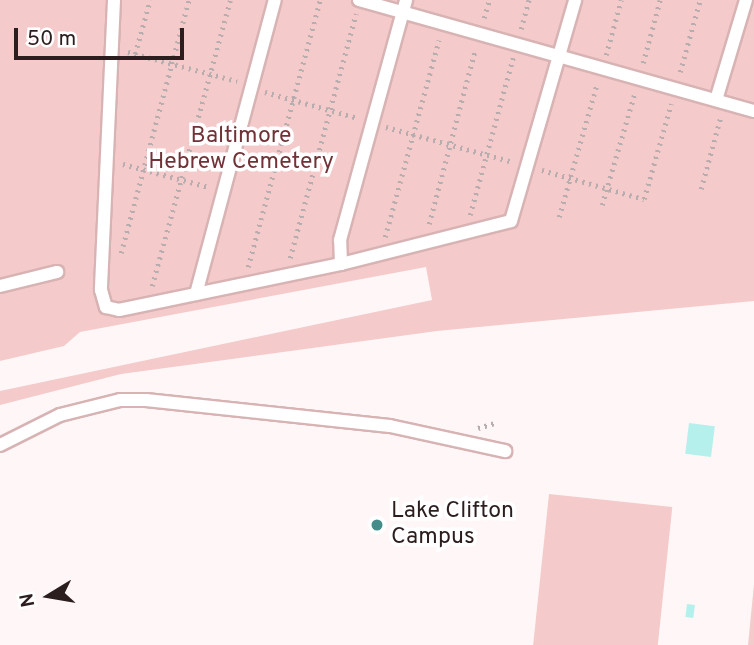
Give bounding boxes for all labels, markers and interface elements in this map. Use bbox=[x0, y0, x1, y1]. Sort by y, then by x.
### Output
scale bar bbox=[18, 14, 187, 58]
text: 50 m bbox=[27, 26, 76, 53]
park label: Baltimore Hebrew Cemetery bbox=[148, 123, 334, 177]
place label: Lake Clifton Campus bbox=[391, 498, 514, 552]
marker: Lake Clifton Campus bbox=[369, 517, 385, 533]
north arrow bbox=[14, 561, 84, 631]
text: N bbox=[15, 591, 41, 609]

